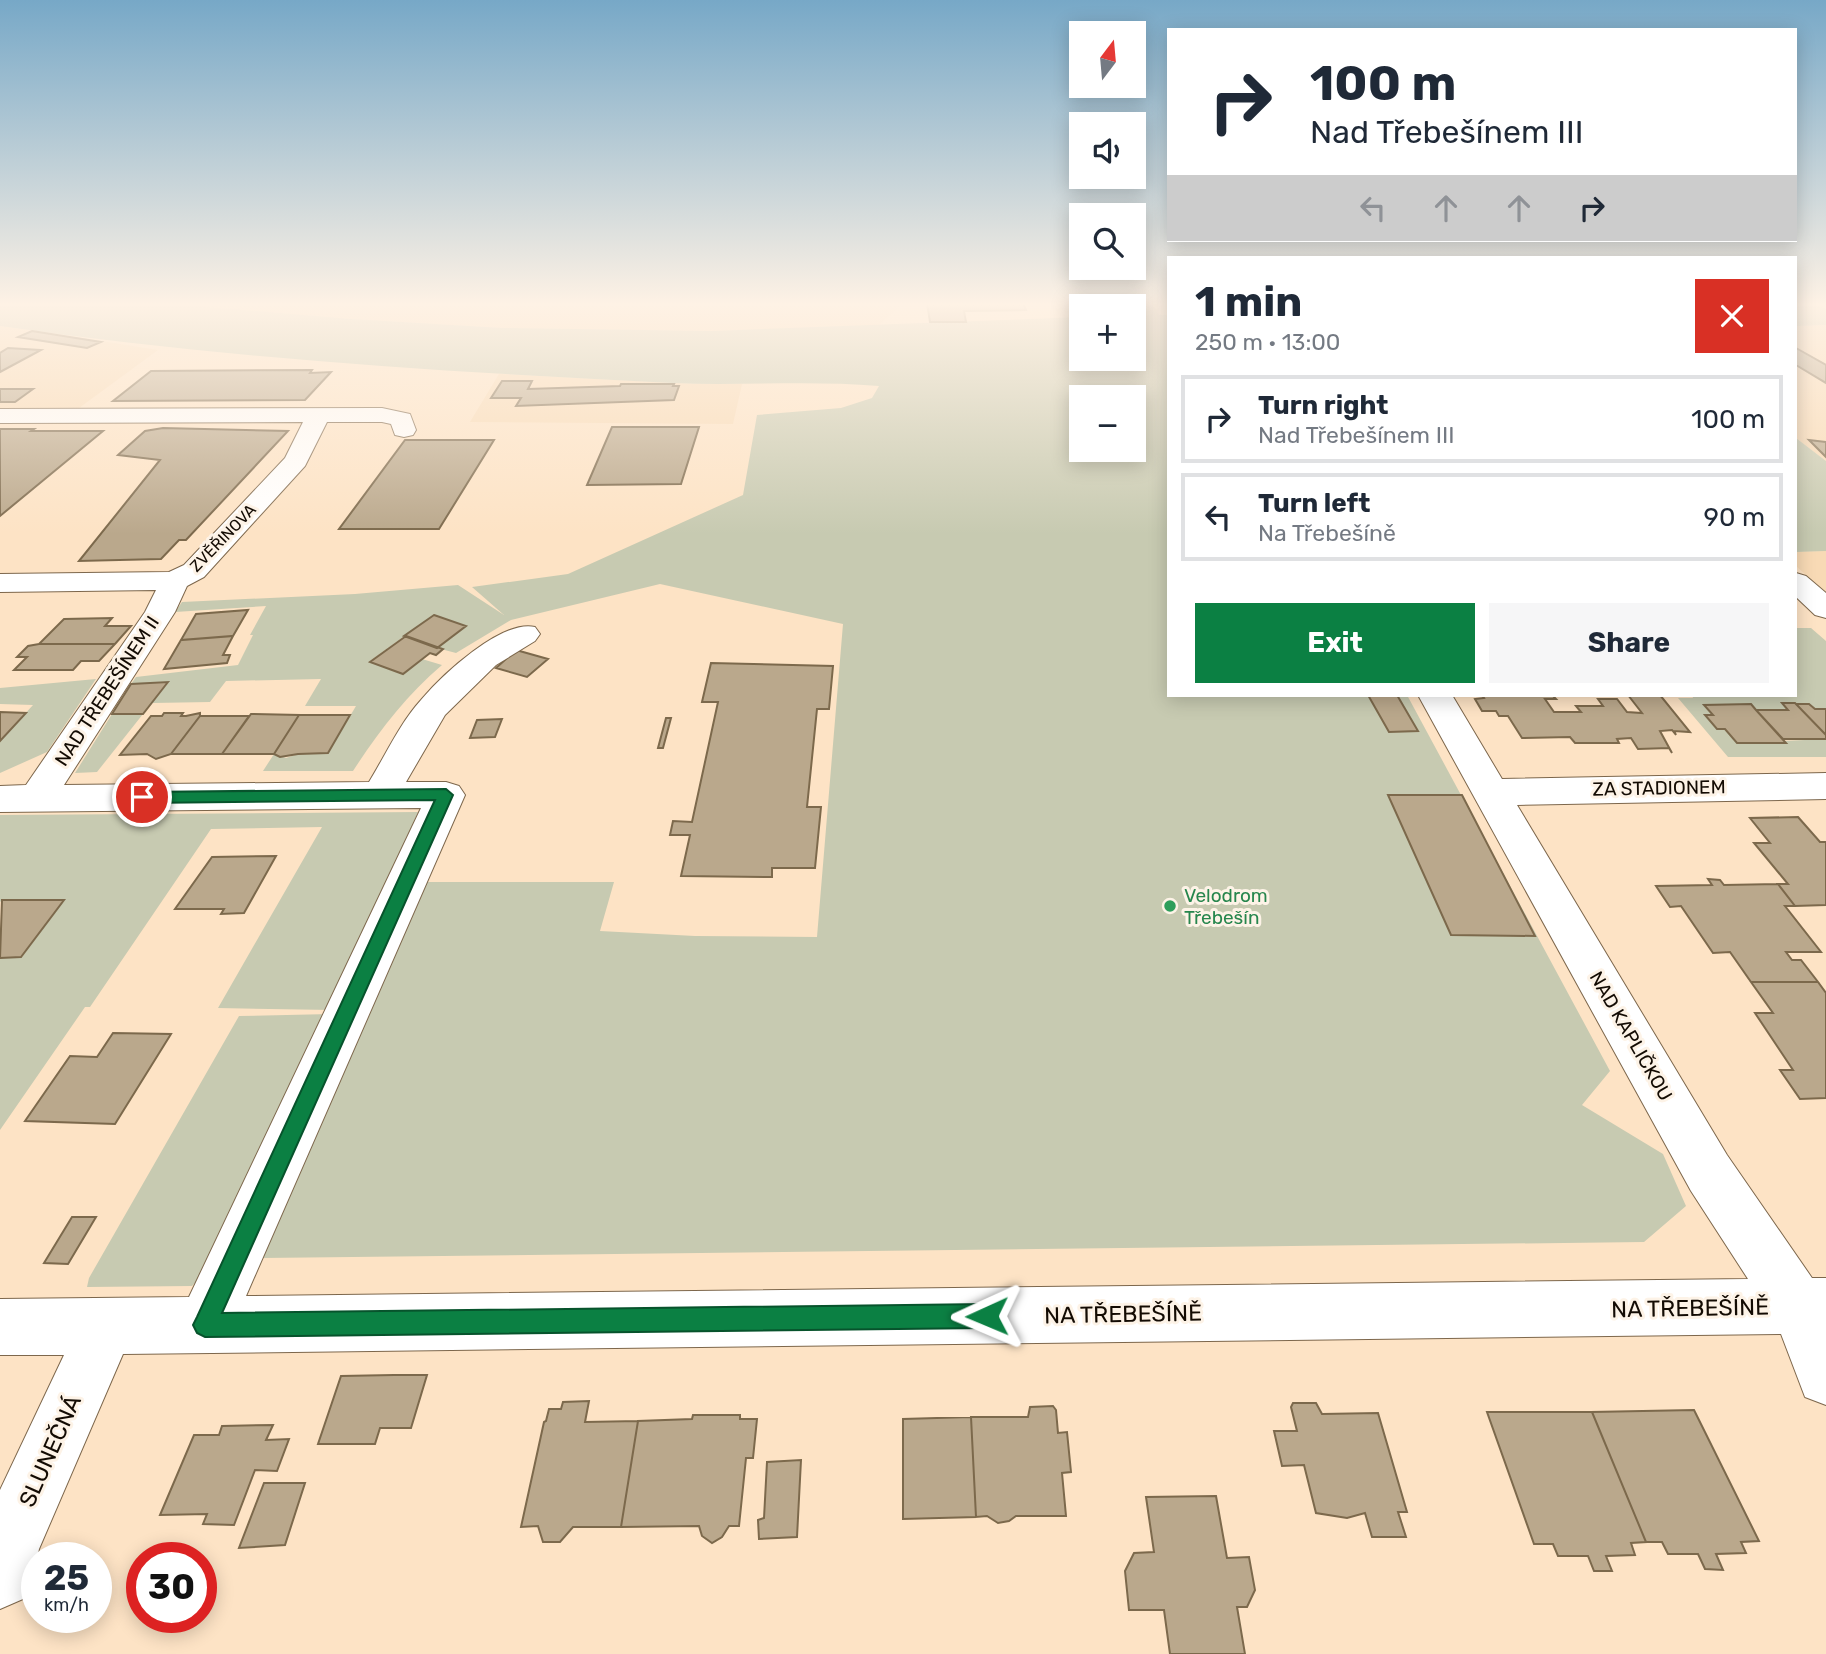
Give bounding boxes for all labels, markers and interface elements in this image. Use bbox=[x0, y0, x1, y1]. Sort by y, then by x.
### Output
north arrow bbox=[1069, 21, 1146, 98]
map controls bbox=[1069, 21, 1146, 462]
text: 100 m bbox=[1310, 54, 1456, 112]
icon: right bbox=[1195, 56, 1286, 147]
button: sound bbox=[1069, 112, 1146, 189]
text: Nad Třebešínem III bbox=[1310, 113, 1583, 151]
icon: left bbox=[1354, 189, 1392, 227]
icon: ahead bbox=[1427, 189, 1465, 227]
icon: ahead bbox=[1500, 189, 1538, 227]
icon: right bbox=[1573, 189, 1611, 227]
button: search bbox=[1069, 203, 1146, 280]
text: 1 min bbox=[1195, 277, 1302, 327]
button: close bbox=[1695, 279, 1769, 353]
button: + bbox=[1069, 294, 1146, 371]
text: 250 m · 13:00 bbox=[1195, 328, 1340, 356]
button: − bbox=[1069, 385, 1146, 462]
text: Turn right bbox=[1258, 390, 1388, 421]
icon: right bbox=[1199, 400, 1237, 438]
text: 100 m bbox=[1691, 404, 1765, 435]
text: Nad Třebešínem III bbox=[1258, 421, 1455, 449]
text: Turn left bbox=[1258, 488, 1370, 519]
icon: left bbox=[1199, 498, 1237, 536]
street label: ZVĚŘINOVA bbox=[186, 500, 260, 576]
text: 90 m bbox=[1704, 502, 1765, 533]
text: Na Třebešíně bbox=[1258, 519, 1396, 547]
button: Exit bbox=[1195, 603, 1475, 683]
button: Share bbox=[1489, 603, 1769, 683]
street label: NAD TŘEBEŠÍNEM II bbox=[50, 612, 164, 770]
pin bbox=[112, 767, 172, 827]
street label: ZA STADIONEM bbox=[1592, 775, 1726, 801]
icon: arrive bbox=[123, 778, 161, 816]
place label: Velodrom Třebešín bbox=[1184, 884, 1268, 929]
marker: Velodrom Třebešín bbox=[1162, 898, 1178, 914]
street label: NAD KAPLIČKOU bbox=[1585, 967, 1677, 1105]
position arrow bbox=[950, 1279, 1024, 1353]
street label: NA TŘEBEŠÍNĚ bbox=[1611, 1293, 1769, 1323]
street label: NA TŘEBEŠÍNĚ bbox=[1044, 1299, 1202, 1329]
street label: SLUNEČNÁ bbox=[13, 1391, 87, 1511]
speed limit sign: 30 bbox=[126, 1542, 217, 1633]
text: 25 bbox=[44, 1557, 89, 1599]
text: km/h bbox=[44, 1594, 89, 1616]

